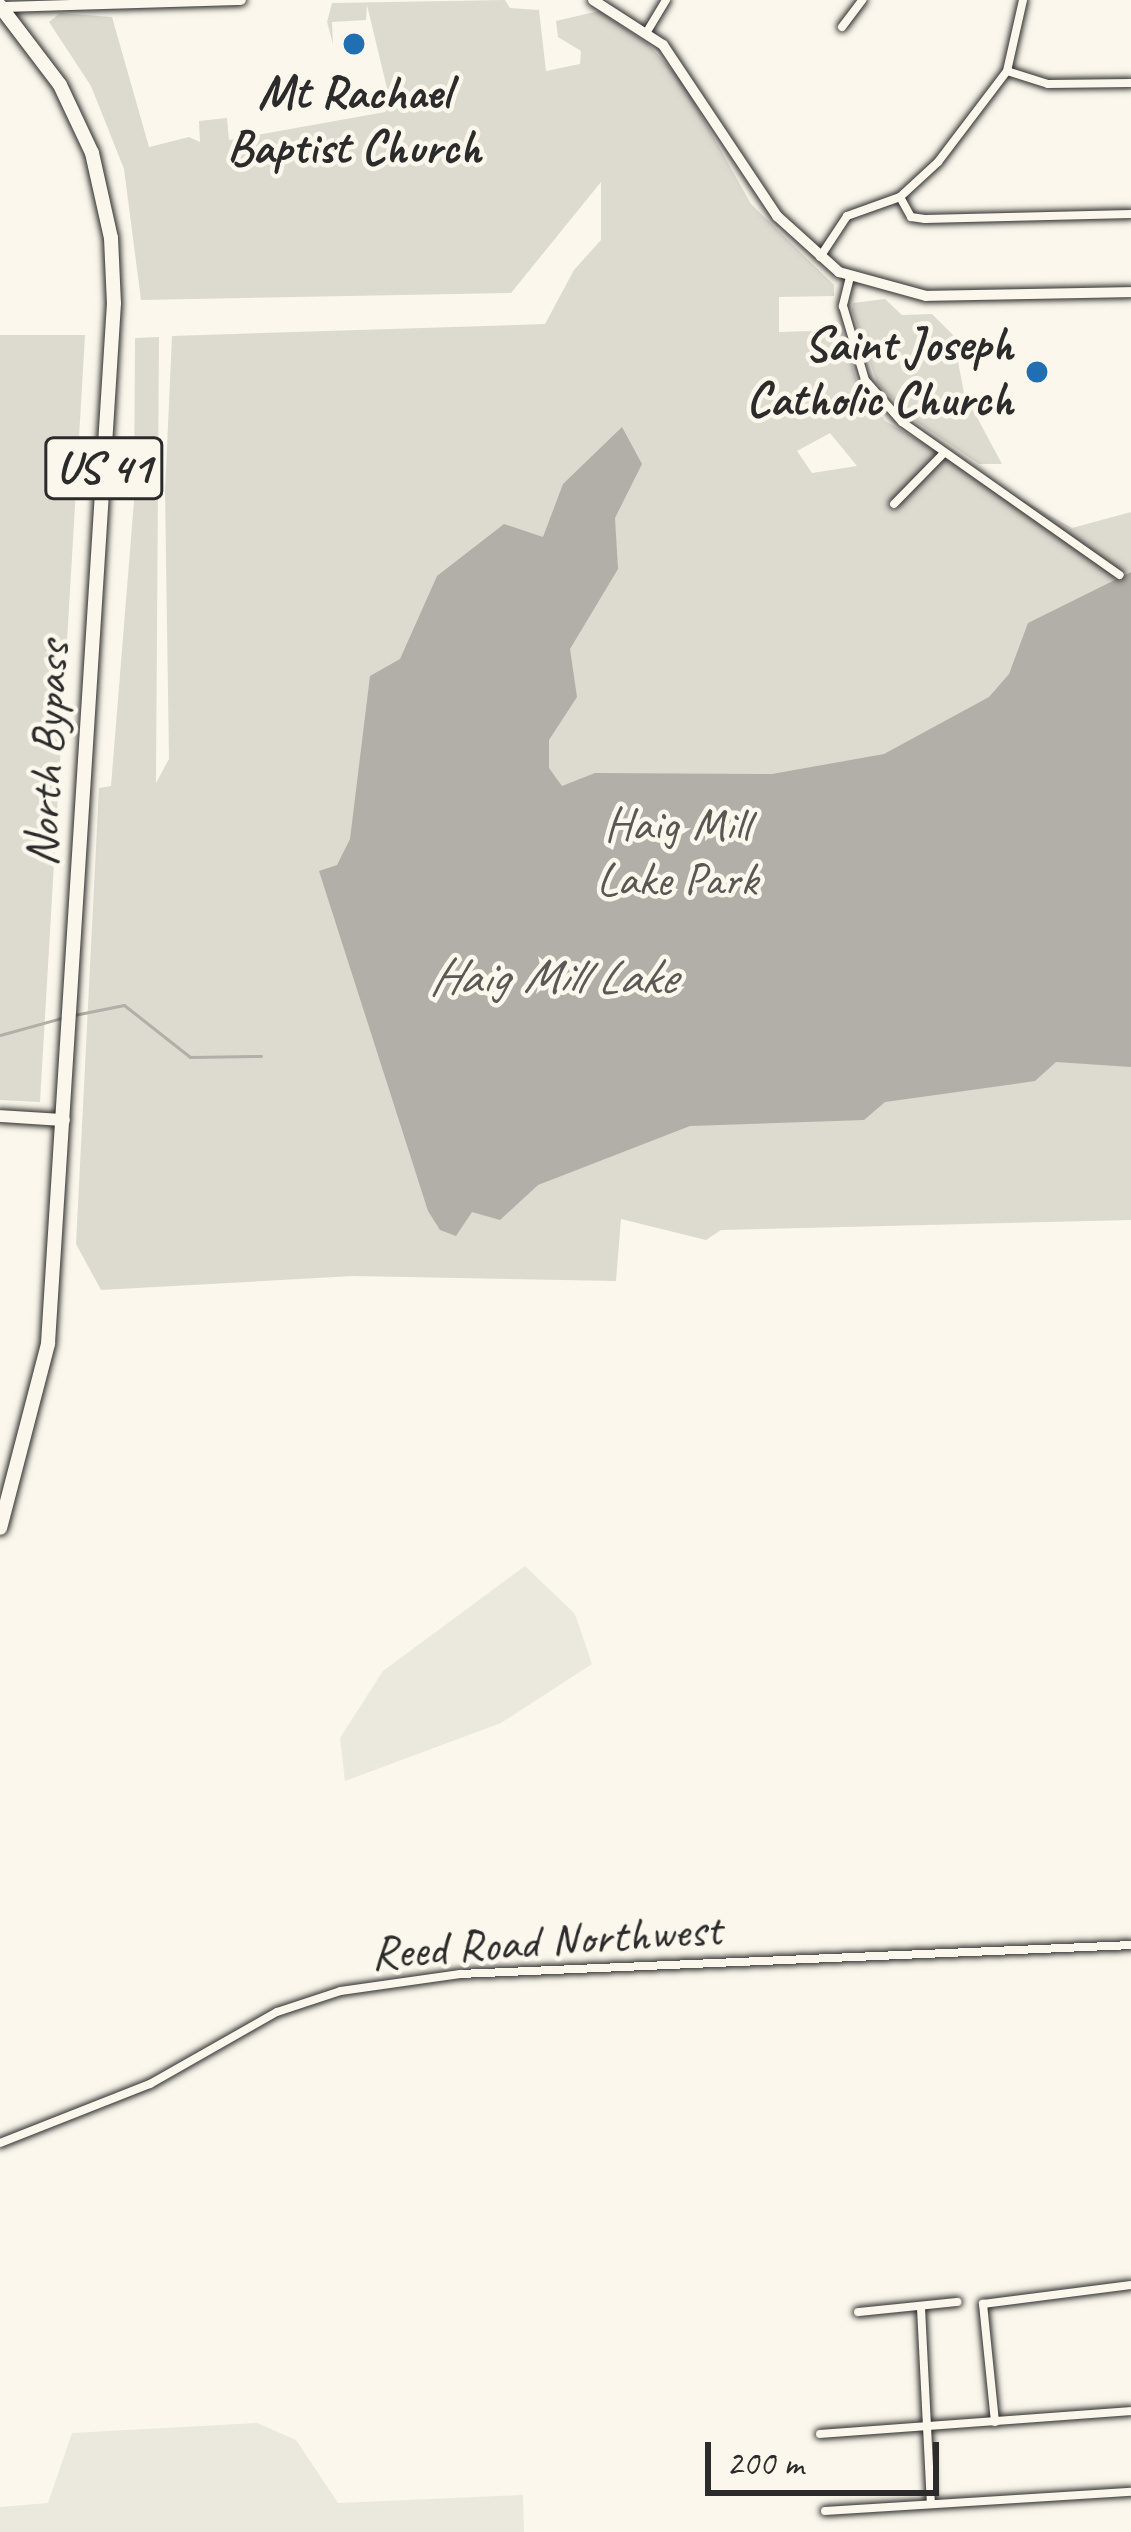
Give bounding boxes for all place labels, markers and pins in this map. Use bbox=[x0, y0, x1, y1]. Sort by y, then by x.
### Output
marker: Mt Rachael Baptist Church bbox=[341, 31, 367, 57]
place label: Mt Rachael Baptist Church bbox=[226, 63, 482, 176]
place label: Saint Joseph Catholic Church bbox=[744, 315, 1013, 428]
marker: Saint Joseph Catholic Church bbox=[1024, 359, 1050, 385]

